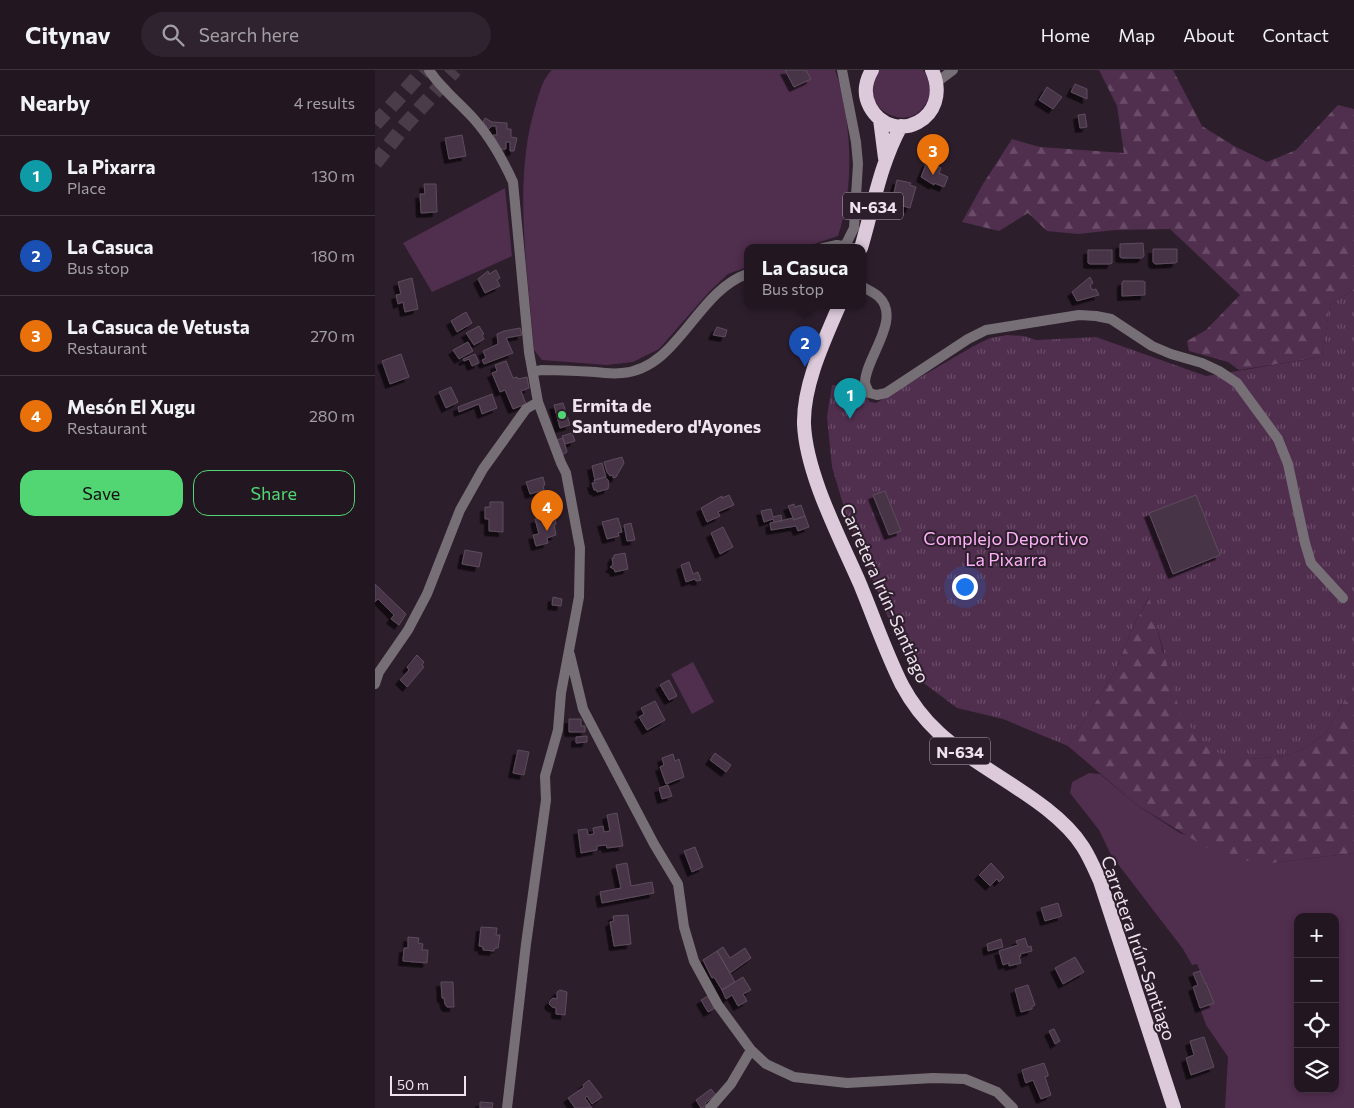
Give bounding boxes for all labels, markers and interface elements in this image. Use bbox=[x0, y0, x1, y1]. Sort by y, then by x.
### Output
search box bbox=[141, 12, 491, 57]
text: Citynav bbox=[25, 20, 111, 49]
icon: search bbox=[159, 21, 187, 49]
text: Search here bbox=[199, 23, 299, 46]
text: Home bbox=[1041, 24, 1090, 46]
text: Map bbox=[1118, 24, 1155, 46]
text: About bbox=[1183, 24, 1235, 46]
text: Contact bbox=[1263, 24, 1329, 46]
text: Nearby bbox=[20, 90, 90, 115]
text: 4 results bbox=[294, 93, 355, 112]
pin: 3 bbox=[917, 134, 949, 175]
text: La Pixarra bbox=[67, 155, 156, 178]
text: 1 bbox=[32, 166, 40, 185]
text: 130 m bbox=[312, 166, 355, 185]
text: Place bbox=[67, 178, 106, 197]
road number: N-634 bbox=[843, 192, 903, 220]
text: La Casuca bbox=[67, 235, 154, 258]
popup bbox=[744, 244, 866, 309]
text: 2 bbox=[31, 246, 41, 265]
text: 180 m bbox=[311, 246, 355, 265]
text: La Casuca bbox=[762, 256, 848, 279]
text: Bus stop bbox=[67, 258, 129, 277]
text: Bus stop bbox=[762, 279, 824, 298]
text: La Casuca de Vetusta bbox=[67, 315, 250, 338]
text: 3 bbox=[31, 326, 41, 345]
text: 270 m bbox=[310, 326, 355, 345]
pin: 2 bbox=[789, 326, 821, 367]
text: Restaurant bbox=[67, 338, 147, 357]
pin: 1 bbox=[834, 378, 866, 419]
place label: Ermita de Santumedero d'Ayones bbox=[572, 394, 761, 437]
text: Mesón El Xugu bbox=[67, 395, 195, 418]
text: 4 bbox=[31, 406, 41, 425]
text: 280 m bbox=[309, 406, 355, 425]
marker: Ermita de Santumedero d'Ayones bbox=[556, 409, 568, 421]
text: Restaurant bbox=[67, 418, 147, 437]
button: Save bbox=[20, 470, 183, 516]
button: Share bbox=[193, 470, 355, 516]
pin: 4 bbox=[531, 490, 563, 531]
street label: Carretera Irún-Santiago bbox=[835, 500, 935, 686]
park label: Complejo Deportivo La Pixarra bbox=[923, 527, 1089, 570]
your location bbox=[952, 574, 978, 600]
road number: N-634 bbox=[930, 738, 990, 764]
street label: Carretera Irún-Santiago bbox=[1097, 853, 1181, 1043]
map controls bbox=[1294, 913, 1339, 1093]
button: + bbox=[1294, 913, 1339, 958]
button: − bbox=[1294, 958, 1339, 1003]
button: locate bbox=[1294, 1003, 1339, 1048]
button: layers bbox=[1294, 1048, 1339, 1093]
scale bar bbox=[390, 1073, 466, 1096]
text: 50 m bbox=[397, 1076, 429, 1093]

